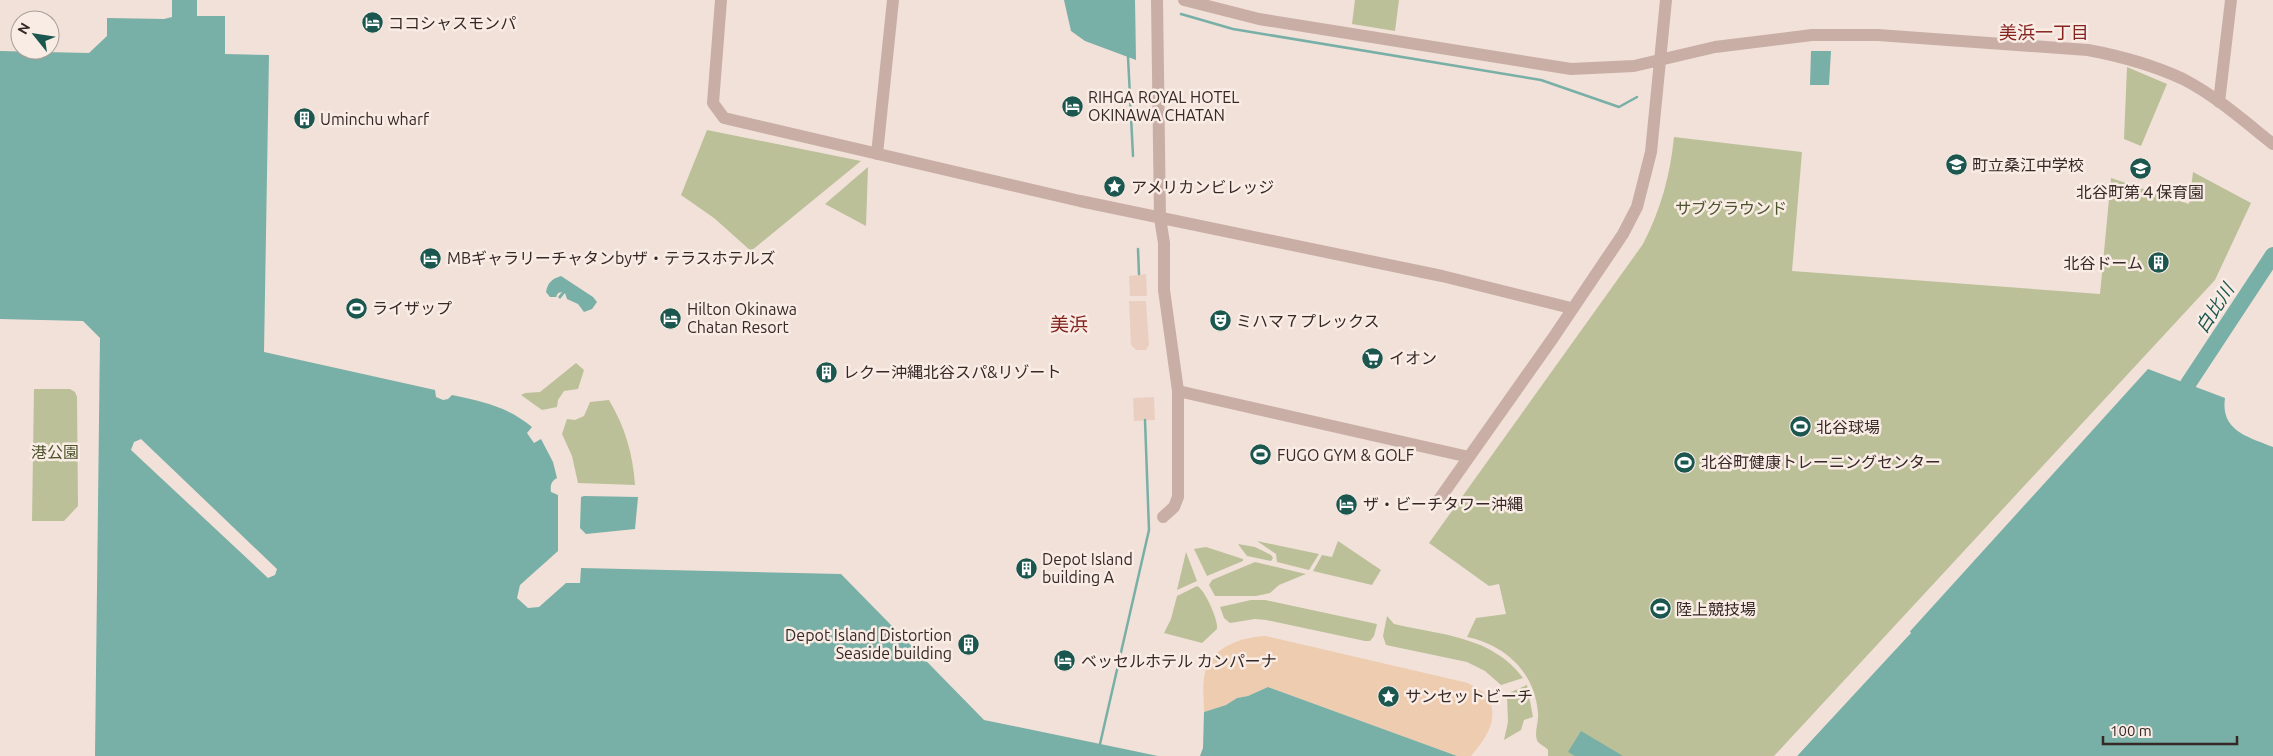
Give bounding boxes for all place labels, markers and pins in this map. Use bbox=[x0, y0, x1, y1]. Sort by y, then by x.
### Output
hotel icon: ココシャスモンパ bbox=[360, 11, 384, 35]
place label: ココシャスモンパ bbox=[388, 14, 516, 32]
place label: RIHGA ROYAL HOTEL OKINAWA CHATAN bbox=[1088, 88, 1239, 124]
hotel icon: RIHGA ROYAL HOTEL OKINAWA CHATAN bbox=[1060, 94, 1084, 118]
building icon: Uminchu wharf bbox=[292, 107, 316, 131]
place label: Uminchu wharf bbox=[320, 110, 430, 128]
school or university icon: 町立桑江中学校 bbox=[1944, 153, 1968, 177]
place label: 町立桑江中学校 bbox=[1972, 156, 2084, 174]
school or university icon: 北谷町第４保育園 bbox=[2128, 156, 2152, 180]
place icon: アメリカンビレッジ bbox=[1103, 175, 1127, 199]
place label: アメリカンビレッジ bbox=[1131, 178, 1274, 196]
place label: 北谷町第４保育園 bbox=[2076, 183, 2204, 201]
hotel icon: MBギャラリーチャタンbyザ・テラスホテルズ bbox=[419, 246, 443, 270]
place label: MBギャラリーチャタンbyザ・テラスホテルズ bbox=[447, 249, 776, 267]
building icon: 北谷ドーム bbox=[2147, 251, 2171, 275]
place label: 北谷ドーム bbox=[2063, 254, 2143, 272]
sports icon: ライザップ bbox=[344, 296, 368, 320]
place label: ライザップ bbox=[372, 299, 452, 317]
place label: Hilton Okinawa Chatan Resort bbox=[687, 300, 797, 336]
hotel icon: Hilton Okinawa Chatan Resort bbox=[659, 306, 683, 330]
theatre icon: ミハマ７プレックス bbox=[1208, 309, 1232, 333]
place label: ミハマ７プレックス bbox=[1236, 312, 1380, 330]
supermarket icon: イオン bbox=[1361, 346, 1385, 370]
place label: イオン bbox=[1389, 349, 1437, 367]
building icon: レクー沖縄北谷スパ&リゾート bbox=[815, 360, 839, 384]
place label: レクー沖縄北谷スパ&リゾート bbox=[843, 363, 1061, 381]
sports icon: 北谷球場 bbox=[1788, 415, 1812, 439]
place label: 北谷球場 bbox=[1816, 418, 1880, 436]
sports icon: FUGO GYM & GOLF bbox=[1249, 443, 1273, 467]
place label: FUGO GYM & GOLF bbox=[1277, 446, 1414, 464]
sports icon: 北谷町健康トレーニングセンター bbox=[1673, 450, 1697, 474]
place label: 北谷町健康トレーニングセンター bbox=[1701, 453, 1941, 471]
hotel icon: ザ・ビーチタワー沖縄 bbox=[1335, 492, 1359, 516]
place label: ザ・ビーチタワー沖縄 bbox=[1363, 495, 1523, 513]
place label: Depot Island building A bbox=[1042, 550, 1133, 586]
building icon: Depot Island building A bbox=[1014, 556, 1038, 580]
sports icon: 陸上競技場 bbox=[1648, 597, 1672, 621]
place label: 陸上競技場 bbox=[1676, 600, 1756, 618]
place label: Depot Island Distortion Seaside building bbox=[785, 626, 952, 662]
building icon: Depot Island Distortion Seaside building bbox=[956, 632, 980, 656]
hotel icon: ベッセルホテル カンパーナ bbox=[1053, 649, 1077, 673]
place label: ベッセルホテル カンパーナ bbox=[1081, 652, 1277, 670]
place icon: サンセットビーチ bbox=[1377, 684, 1401, 708]
place label: サンセットビーチ bbox=[1405, 687, 1533, 705]

